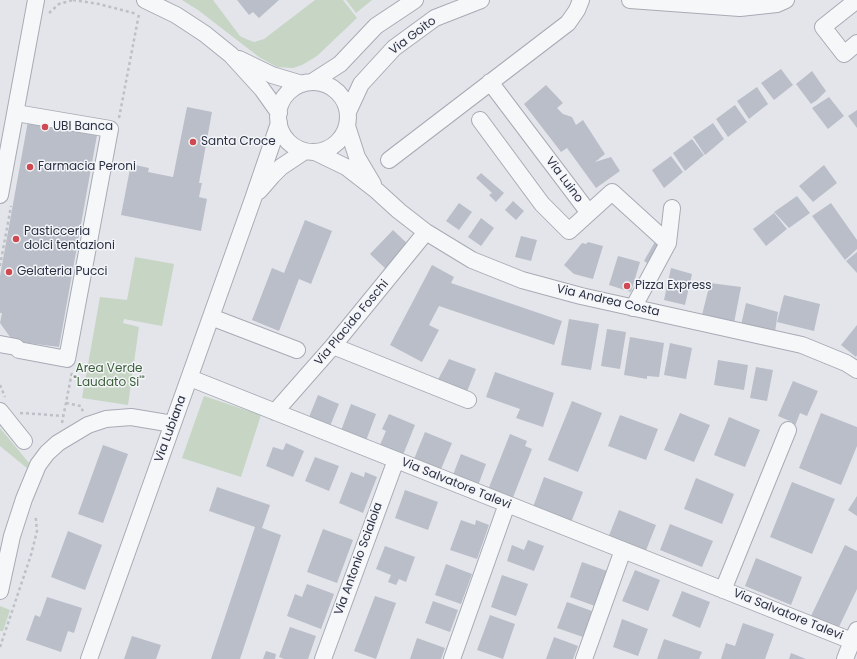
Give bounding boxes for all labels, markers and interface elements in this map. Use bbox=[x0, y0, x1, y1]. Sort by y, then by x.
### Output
street label: Via Goito bbox=[387, 14, 439, 58]
place label: UBI Banca bbox=[53, 120, 113, 134]
marker: UBI Banca bbox=[40, 122, 50, 132]
place label: Santa Croce bbox=[201, 135, 276, 149]
marker: Santa Croce bbox=[188, 137, 198, 147]
street label: Via Luino bbox=[542, 154, 586, 206]
place label: Farmacia Peroni bbox=[38, 160, 136, 174]
marker: Farmacia Peroni bbox=[25, 162, 35, 172]
place label: Pasticceria dolci tentazioni bbox=[24, 225, 115, 253]
marker: Pasticceria dolci tentazioni bbox=[11, 234, 21, 244]
place label: Gelateria Pucci bbox=[17, 265, 108, 279]
marker: Gelateria Pucci bbox=[4, 267, 14, 277]
street label: Via Placido Foschi bbox=[312, 277, 392, 369]
place label: Pizza Express bbox=[635, 279, 712, 293]
marker: Pizza Express bbox=[622, 281, 632, 291]
street label: Via Andrea Costa bbox=[555, 282, 661, 320]
park label: Area Verde "Laudato Si'" bbox=[73, 362, 145, 390]
street label: Via Lubiana bbox=[152, 394, 190, 464]
street label: Via Salvatore Talevi bbox=[399, 455, 513, 513]
street label: Via Antonio Scialoia bbox=[332, 501, 386, 617]
street label: Via Salvatore Talevi bbox=[731, 586, 845, 644]

